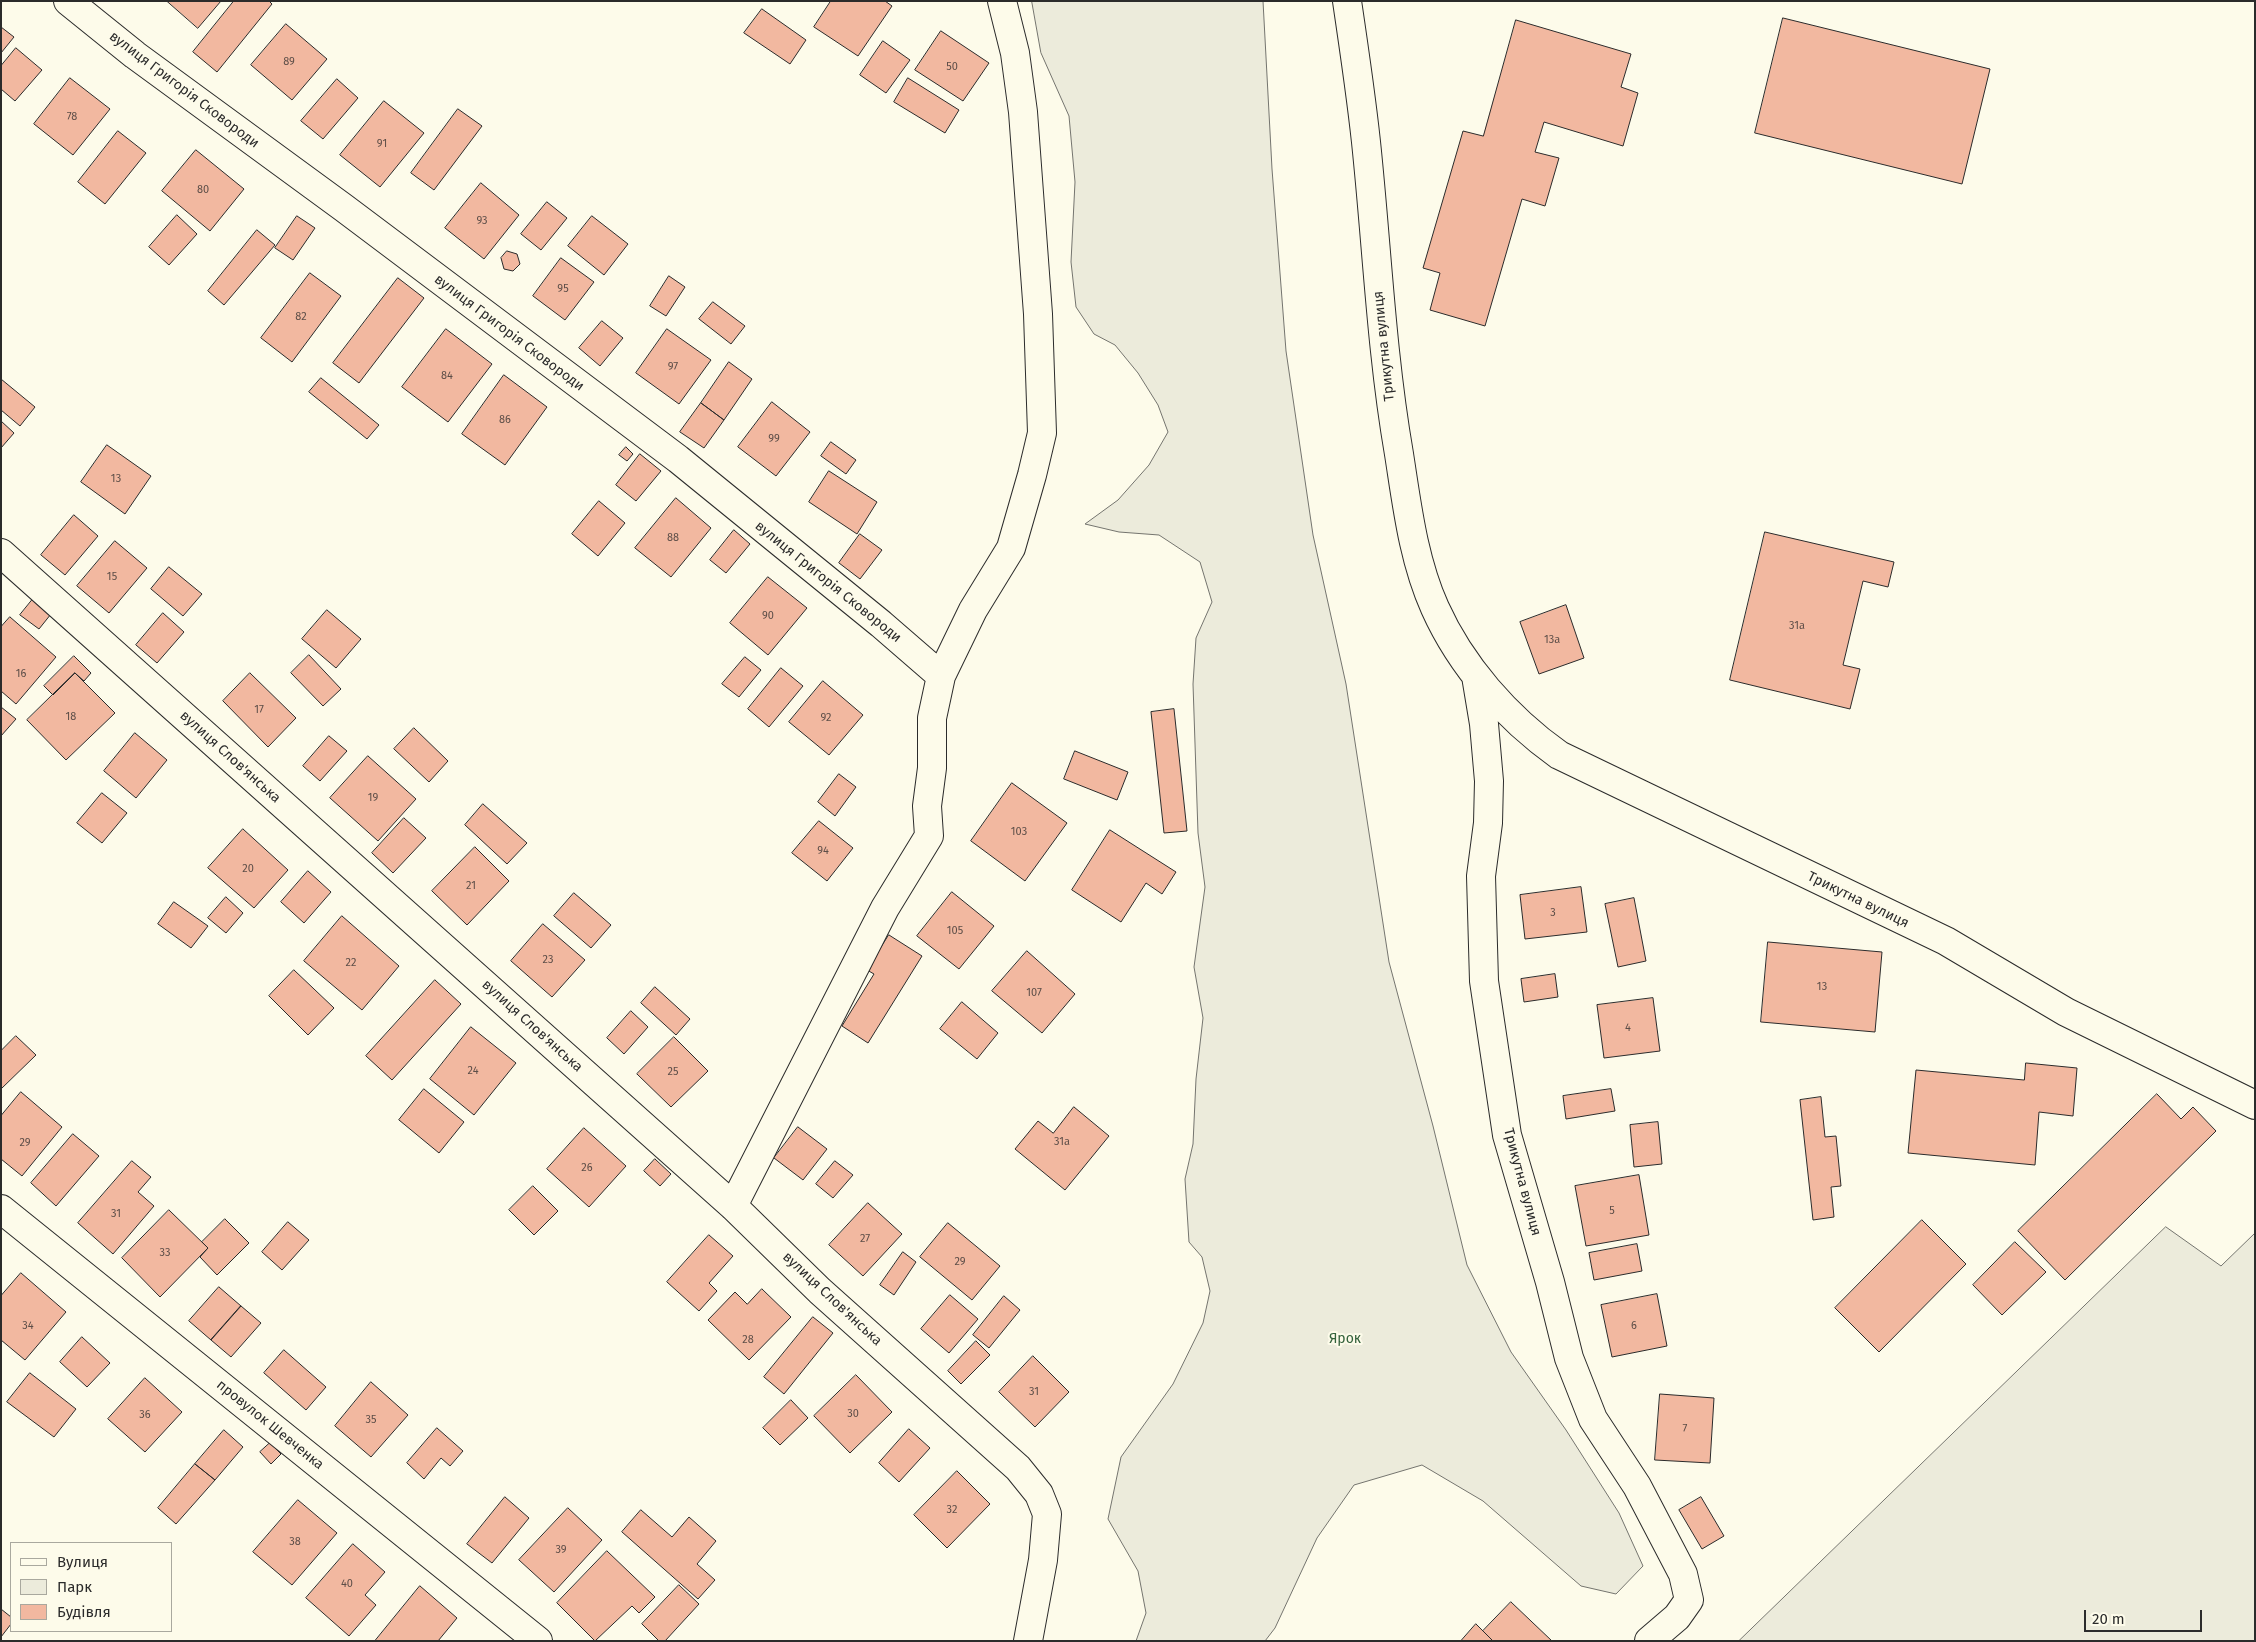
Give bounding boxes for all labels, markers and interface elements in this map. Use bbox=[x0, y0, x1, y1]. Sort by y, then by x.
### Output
street label: вулиця Григорія Сковороди bbox=[106, 28, 262, 152]
house number: 89 bbox=[283, 55, 295, 69]
house number: 50 bbox=[946, 60, 958, 74]
house number: 78 bbox=[67, 110, 77, 124]
house number: 91 bbox=[377, 137, 387, 151]
house number: 80 bbox=[197, 183, 209, 197]
house number: 93 bbox=[476, 214, 488, 228]
street label: вулиця Григорія Сковороди bbox=[431, 271, 587, 395]
house number: 95 bbox=[557, 282, 569, 296]
street label: Трикутна вулиця bbox=[1370, 290, 1398, 402]
house number: 82 bbox=[295, 310, 307, 324]
house number: 97 bbox=[668, 360, 678, 374]
house number: 84 bbox=[441, 369, 453, 383]
house number: 86 bbox=[499, 413, 511, 427]
house number: 99 bbox=[768, 432, 780, 446]
house number: 13 bbox=[111, 472, 121, 486]
street label: вулиця Григорія Сковороди bbox=[751, 518, 905, 646]
house number: 88 bbox=[667, 531, 679, 545]
house number: 15 bbox=[107, 570, 117, 584]
house number: 90 bbox=[762, 609, 774, 623]
house number: 31а bbox=[1789, 619, 1805, 633]
house number: 13а bbox=[1544, 633, 1560, 647]
house number: 16 bbox=[16, 667, 26, 681]
house number: 17 bbox=[254, 703, 264, 717]
street label: вулиця Слов'янська bbox=[176, 707, 284, 807]
house number: 18 bbox=[66, 710, 76, 724]
house number: 92 bbox=[821, 711, 831, 725]
house number: 19 bbox=[368, 791, 378, 805]
house number: 103 bbox=[1011, 825, 1027, 839]
house number: 94 bbox=[817, 844, 829, 858]
house number: 20 bbox=[242, 862, 254, 876]
street label: Трикутна вулиця bbox=[1805, 868, 1911, 932]
house number: 21 bbox=[466, 879, 476, 893]
house number: 3 bbox=[1550, 906, 1556, 920]
house number: 105 bbox=[947, 924, 963, 938]
house number: 23 bbox=[543, 953, 553, 967]
house number: 22 bbox=[346, 956, 356, 970]
street label: вулиця Слов'янська bbox=[478, 976, 586, 1076]
house number: 13 bbox=[1817, 980, 1827, 994]
house number: 107 bbox=[1026, 986, 1042, 1000]
house number: 4 bbox=[1625, 1021, 1631, 1035]
house number: 24 bbox=[468, 1064, 478, 1078]
house number: 25 bbox=[668, 1065, 678, 1079]
street label: Трикутна вулиця bbox=[1500, 1126, 1544, 1238]
house number: 31а bbox=[1054, 1135, 1070, 1149]
house number: 29 bbox=[19, 1136, 31, 1150]
house number: 26 bbox=[581, 1161, 593, 1175]
house number: 5 bbox=[1609, 1204, 1615, 1218]
house number: 31 bbox=[111, 1207, 121, 1221]
house number: 27 bbox=[860, 1232, 870, 1246]
house number: 33 bbox=[160, 1246, 170, 1260]
street label: вулиця Слов'янська bbox=[779, 1249, 885, 1349]
house number: 29 bbox=[954, 1255, 966, 1269]
house number: 34 bbox=[22, 1319, 34, 1333]
house number: 6 bbox=[1631, 1319, 1637, 1333]
park label: Ярок bbox=[1329, 1331, 1361, 1347]
house number: 28 bbox=[742, 1333, 754, 1347]
street label: провулок Шевченка bbox=[213, 1377, 327, 1473]
house number: 31 bbox=[1029, 1385, 1039, 1399]
house number: 30 bbox=[847, 1407, 859, 1421]
house number: 36 bbox=[139, 1408, 151, 1422]
house number: 35 bbox=[366, 1413, 376, 1427]
house number: 7 bbox=[1683, 1422, 1687, 1436]
house number: 32 bbox=[947, 1503, 957, 1517]
house number: 38 bbox=[289, 1535, 301, 1549]
legend bbox=[10, 1542, 172, 1632]
house number: 39 bbox=[555, 1543, 567, 1557]
text: Вулиця bbox=[57, 1553, 108, 1571]
house number: 40 bbox=[341, 1577, 353, 1591]
text: Парк bbox=[57, 1578, 92, 1596]
scale bar bbox=[2086, 1600, 2204, 1632]
text: Будівля bbox=[57, 1603, 111, 1621]
text: 20 m bbox=[2092, 1610, 2125, 1628]

